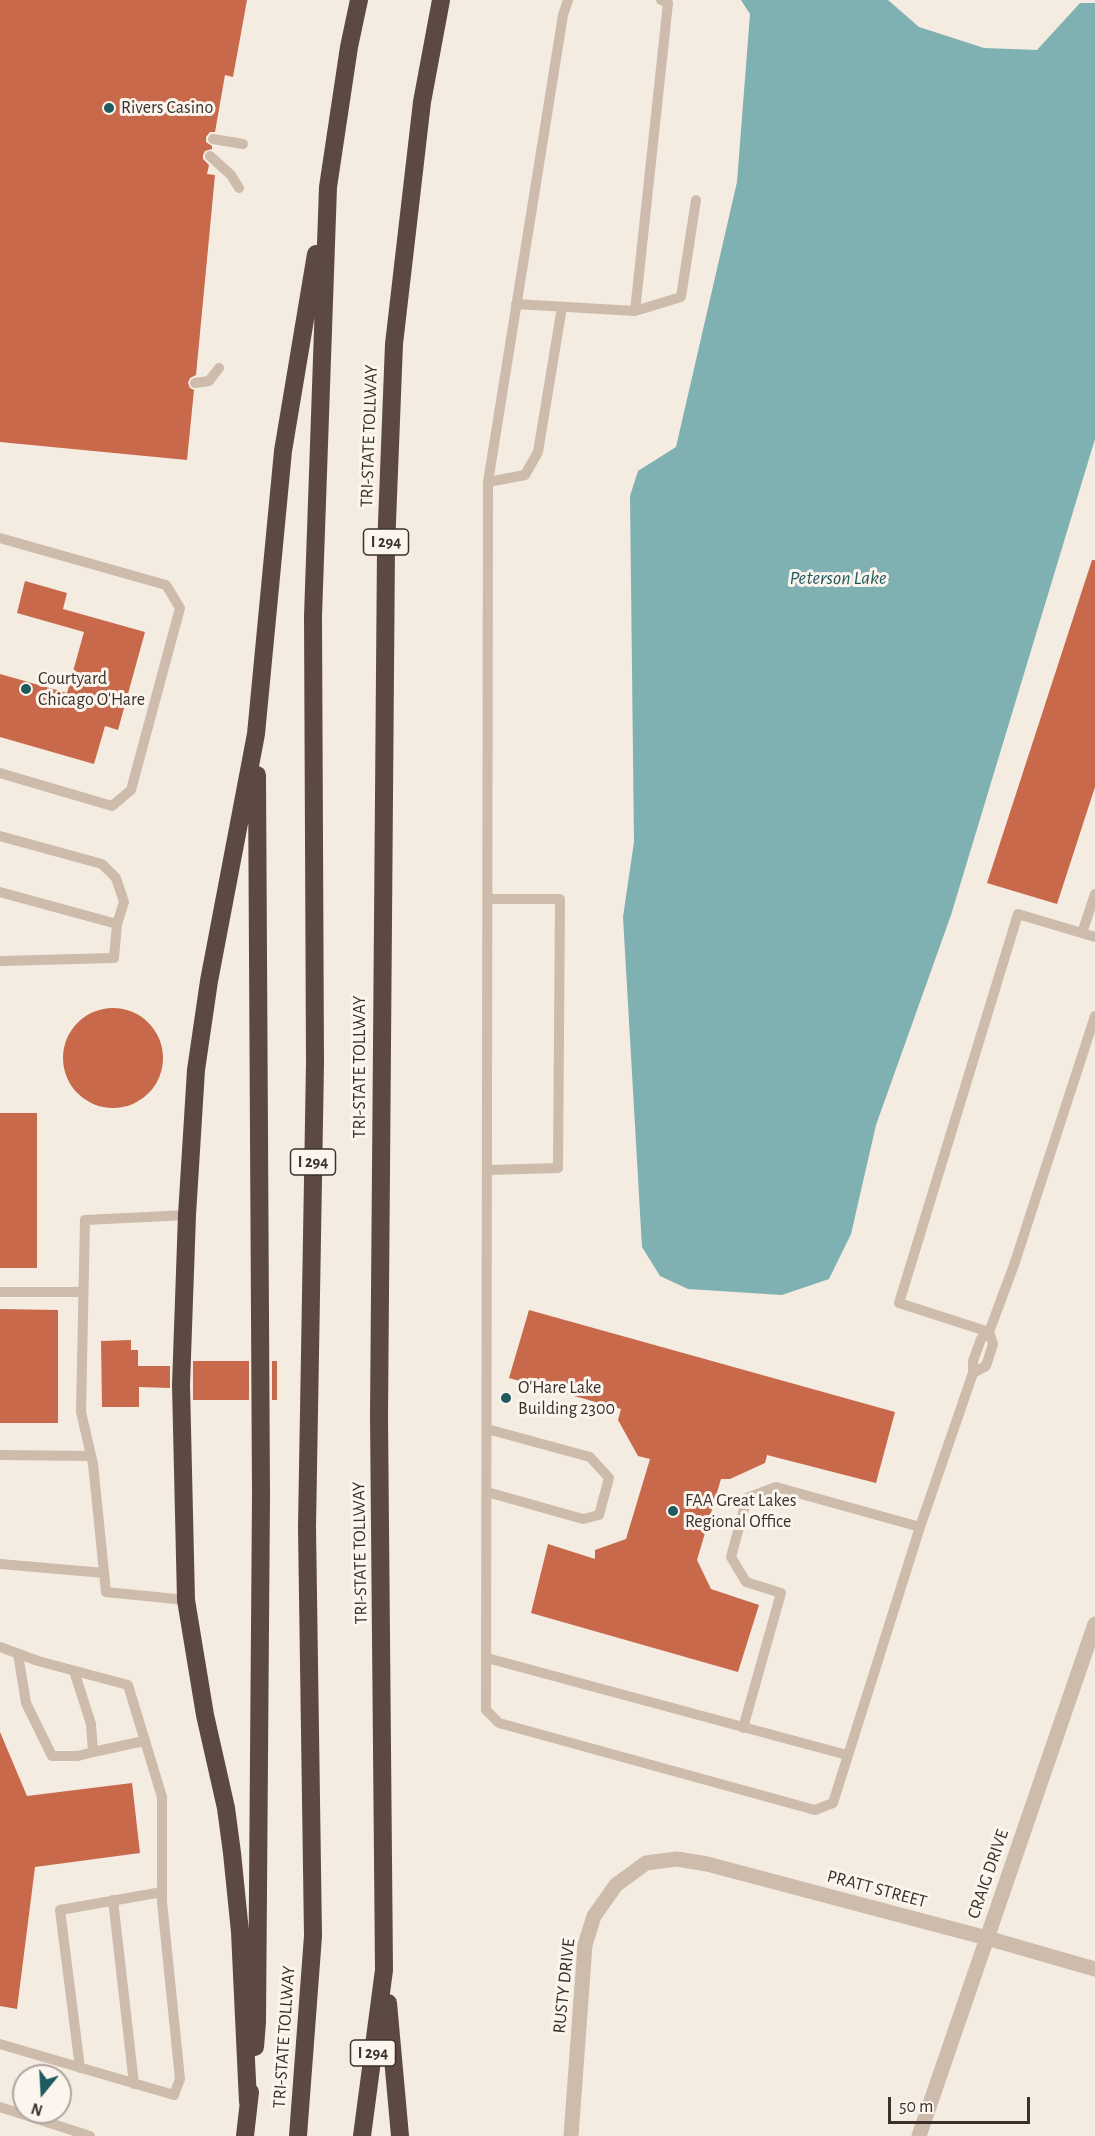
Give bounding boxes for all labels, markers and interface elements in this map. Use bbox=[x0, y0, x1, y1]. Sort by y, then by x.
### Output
place label: Rivers Casino bbox=[121, 97, 213, 119]
marker: Rivers Casino bbox=[102, 101, 116, 115]
street label: TRI-STATE TOLLWAY bbox=[356, 364, 382, 508]
road number: I 294 bbox=[364, 529, 408, 555]
water label: Peterson Lake bbox=[789, 566, 887, 590]
place label: Courtyard Chicago O'Hare bbox=[38, 668, 145, 710]
marker: Courtyard Chicago O'Hare bbox=[19, 682, 33, 696]
street label: TRI-STATE TOLLWAY bbox=[349, 996, 371, 1138]
road number: I 294 bbox=[290, 1149, 336, 1175]
place label: O'Hare Lake Building 2300 bbox=[518, 1377, 615, 1420]
marker: O'Hare Lake Building 2300 bbox=[499, 1391, 513, 1405]
street label: TRI-STATE TOLLWAY bbox=[348, 1481, 372, 1625]
place label: FAA Great Lakes Regional Office bbox=[685, 1490, 796, 1532]
marker: FAA Great Lakes Regional Office bbox=[666, 1504, 680, 1518]
street label: CRAIG DRIVE bbox=[963, 1827, 1013, 1921]
street label: PRATT STREET bbox=[825, 1865, 929, 1913]
street label: RUSTY DRIVE bbox=[548, 1937, 580, 2035]
street label: TRI-STATE TOLLWAY bbox=[268, 1965, 300, 2109]
road number: I 294 bbox=[350, 2040, 395, 2066]
north arrow bbox=[12, 2064, 72, 2124]
scale bar bbox=[891, 2085, 1034, 2123]
text: 50 m bbox=[899, 2098, 933, 2116]
text: N bbox=[29, 2100, 45, 2119]

